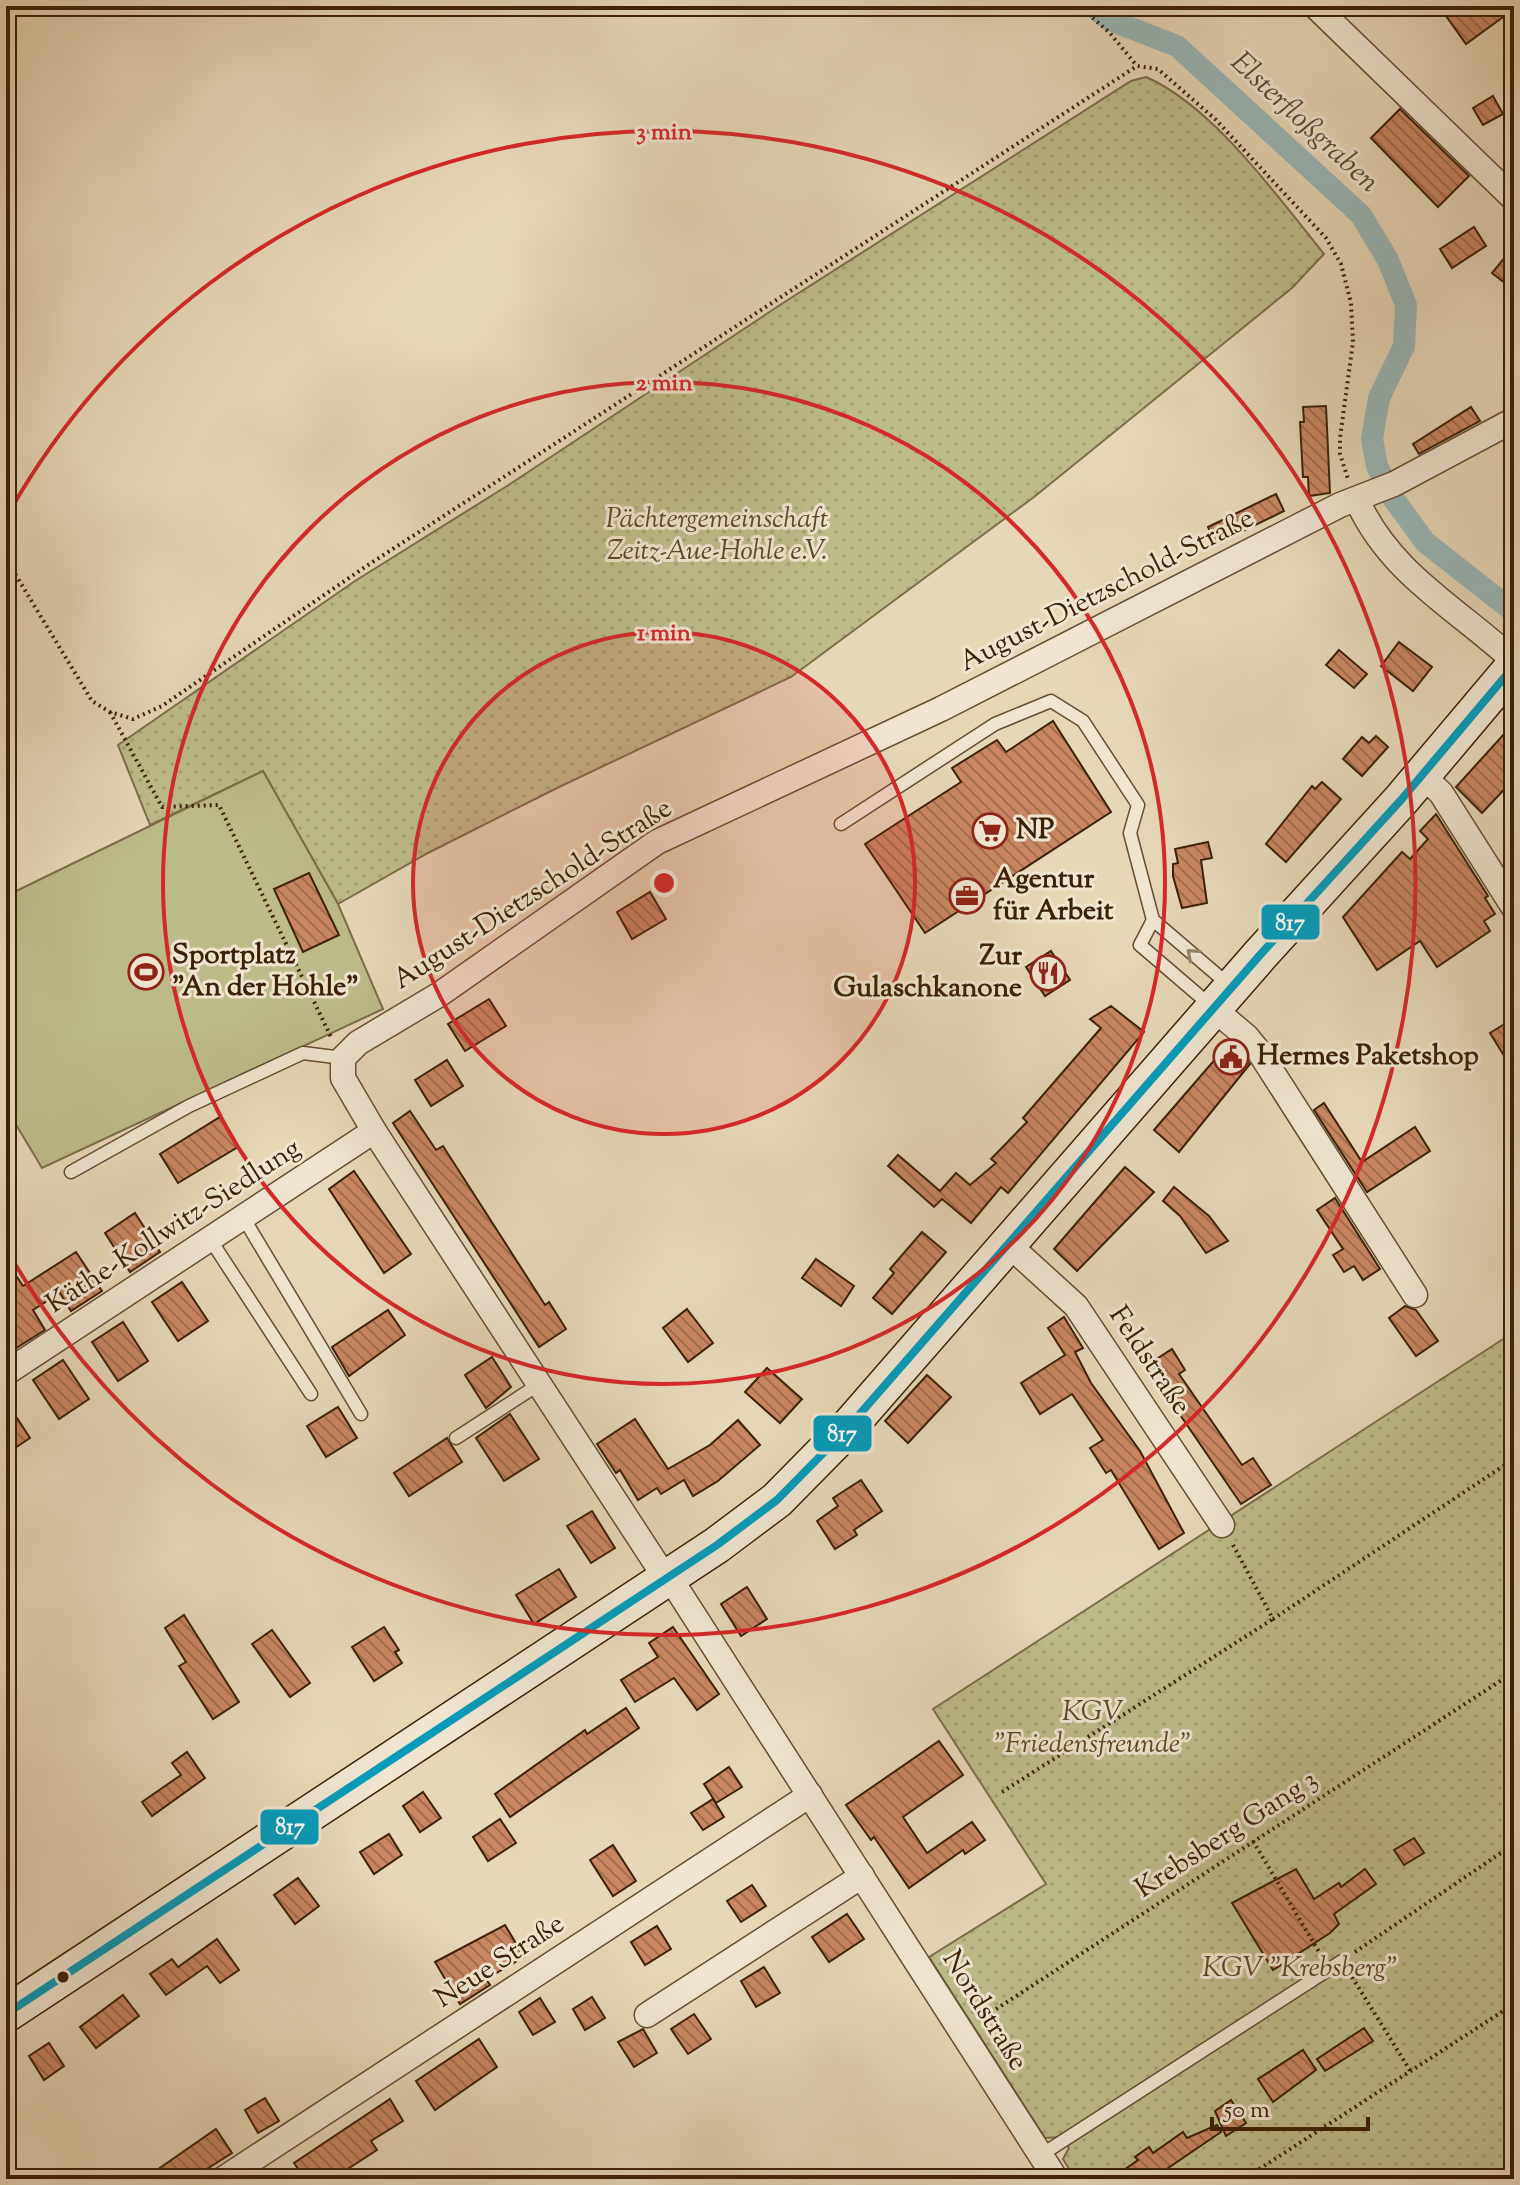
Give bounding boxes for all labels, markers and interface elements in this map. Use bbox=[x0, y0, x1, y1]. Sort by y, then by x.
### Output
water label: Elsterfloßgraben bbox=[1220, 42, 1389, 204]
text: 3 min bbox=[636, 116, 693, 150]
text: 2 min bbox=[635, 367, 693, 401]
street label: August-Dietzschold-Straße bbox=[953, 499, 1261, 683]
park label: Pächtergemeinschaft Zeitz-Aue-Hohle e.V. bbox=[606, 500, 828, 572]
text: 1 min bbox=[637, 617, 692, 651]
street label: August-Dietzschold-Straße bbox=[385, 790, 681, 1000]
place label: NP bbox=[1016, 811, 1054, 851]
supermarket icon: NP bbox=[971, 812, 1009, 850]
place label: Agentur für Arbeit bbox=[993, 860, 1114, 932]
centre of rings bbox=[650, 869, 678, 897]
office icon: Agentur für Arbeit bbox=[948, 877, 986, 915]
line badge: 817 bbox=[1260, 903, 1321, 941]
text: 817 bbox=[1275, 909, 1306, 941]
place label: Sportplatz "An der Hohle" bbox=[172, 936, 359, 1008]
place label: Zur Gulaschkanone bbox=[833, 937, 1022, 1009]
one-way arrow bbox=[1187, 949, 1202, 964]
sports icon: Sportplatz "An der Hohle" bbox=[127, 953, 165, 991]
restaurant icon: Zur Gulaschkanone bbox=[1029, 954, 1067, 992]
place label: Hermes Paketshop bbox=[1257, 1037, 1479, 1077]
public building icon: Hermes Paketshop bbox=[1212, 1038, 1250, 1076]
street label: Käthe-Kollwitz-Siedlung bbox=[39, 1130, 309, 1324]
street label: Feldstraße bbox=[1098, 1299, 1200, 1423]
line badge: 817 bbox=[812, 1414, 873, 1453]
text: 817 bbox=[827, 1420, 858, 1452]
park label: KGV "Friedensfreunde" bbox=[994, 1693, 1192, 1765]
street label: Krebsberg Gang 3 bbox=[1128, 1761, 1326, 1909]
line badge: 817 bbox=[259, 1808, 320, 1846]
text: 817 bbox=[275, 1813, 306, 1845]
street label: Neue Straße bbox=[427, 1905, 573, 2019]
street label: Nordstraße bbox=[931, 1943, 1037, 2079]
park label: KGV "Krebsberg" bbox=[1202, 1949, 1398, 1989]
unlabelled marker bbox=[55, 1969, 71, 1985]
scale bar bbox=[1212, 2081, 1368, 2131]
text: 50 m bbox=[1222, 2094, 1270, 2128]

